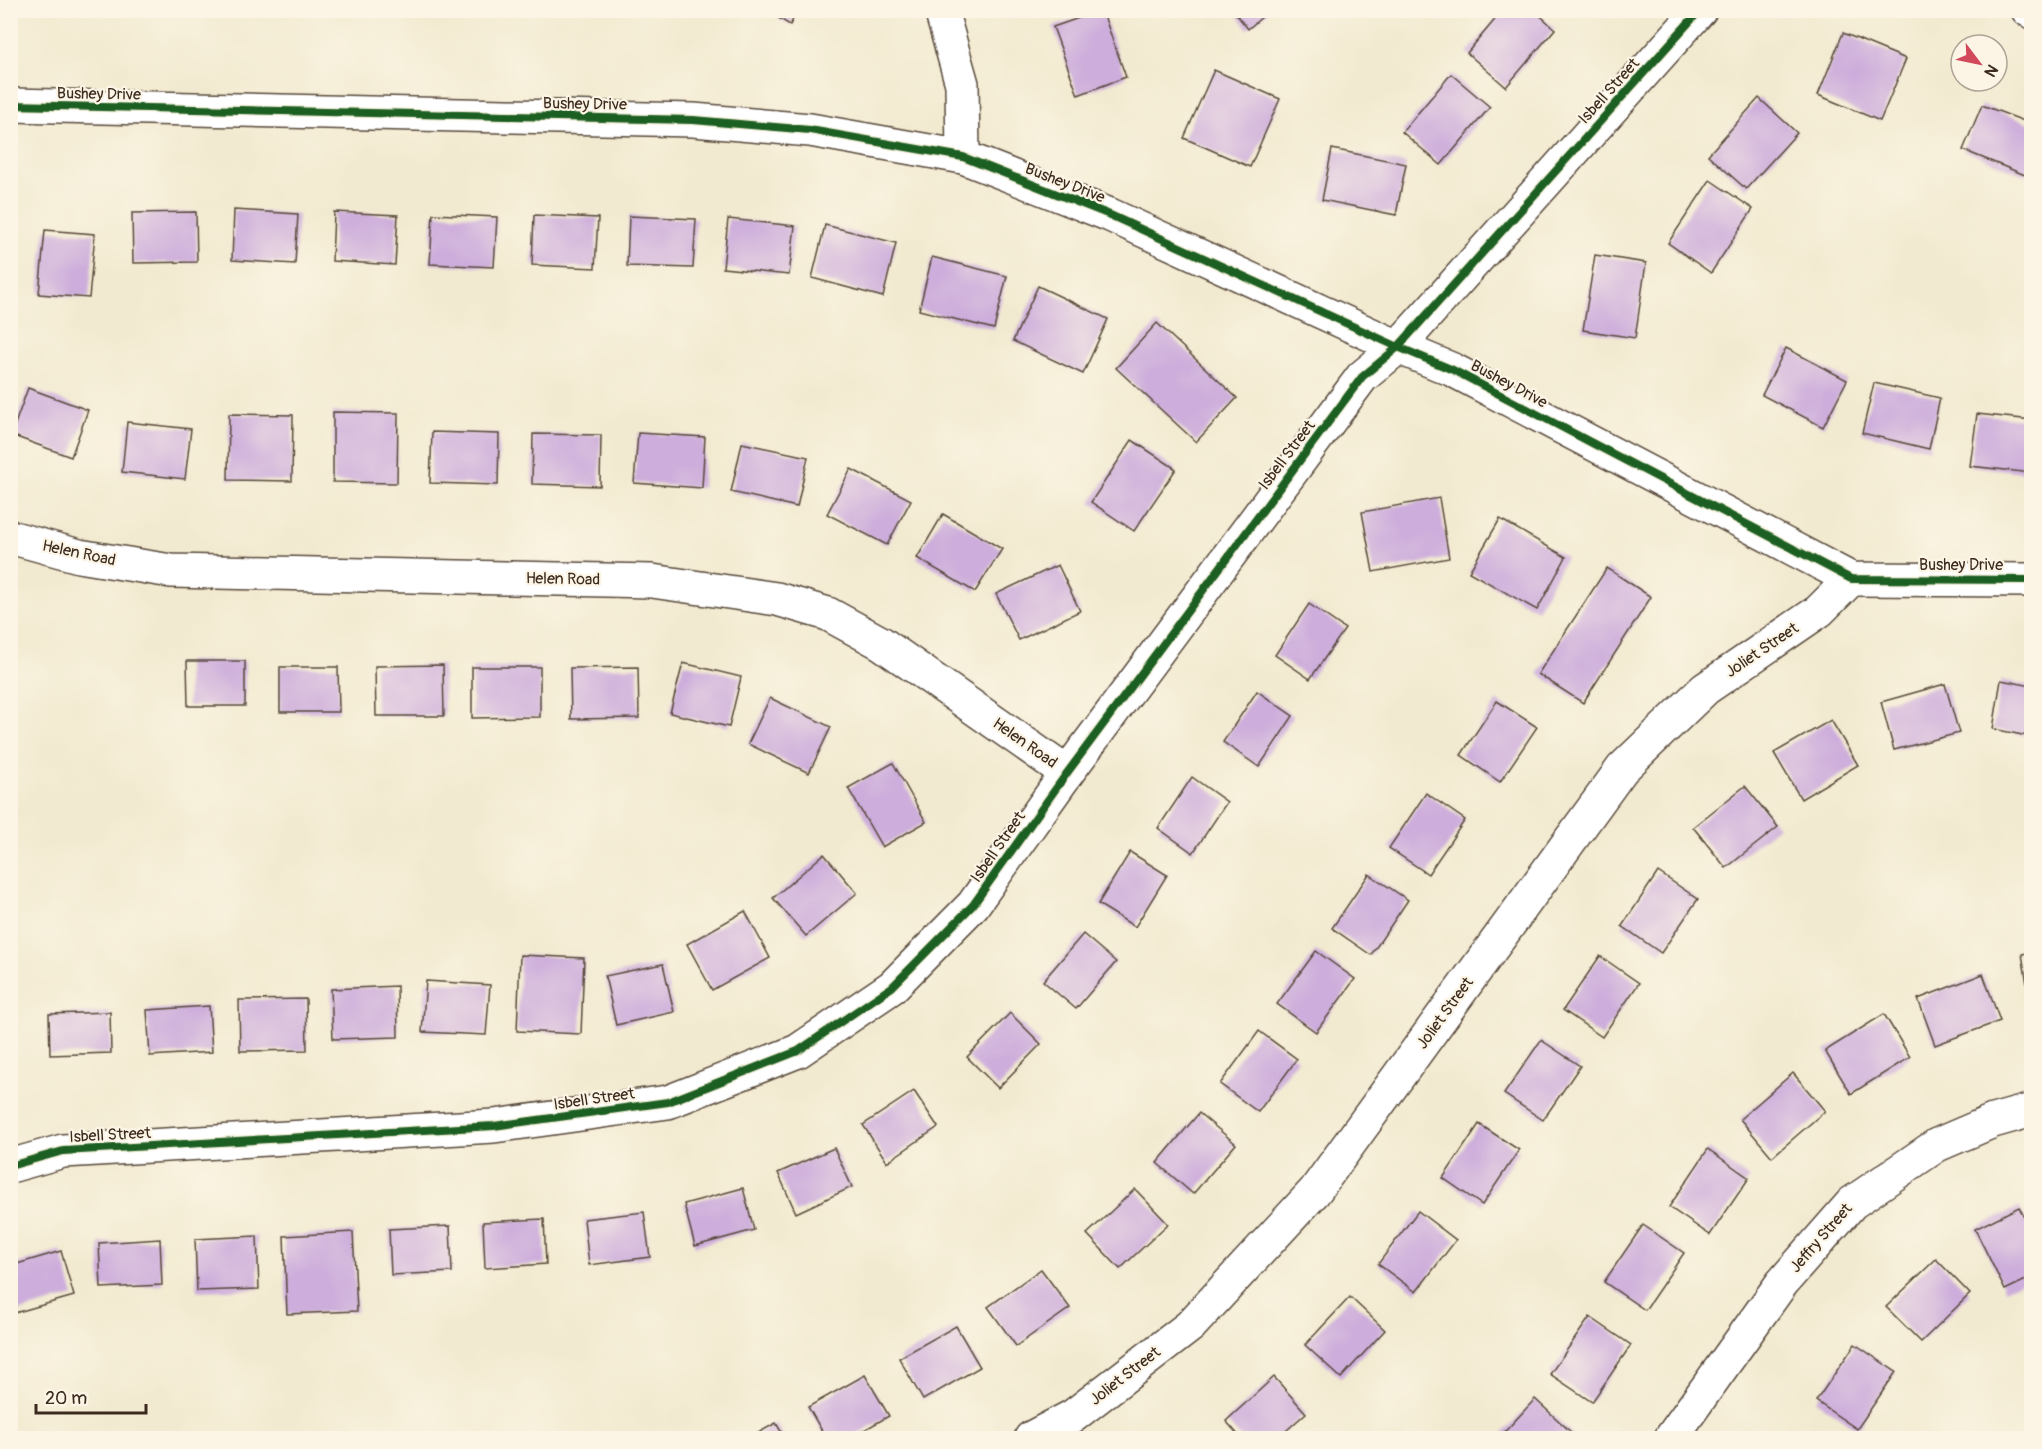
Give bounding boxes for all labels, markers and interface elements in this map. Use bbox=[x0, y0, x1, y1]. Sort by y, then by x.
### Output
north arrow bbox=[1949, 33, 2009, 93]
street label: Isbell Street bbox=[1574, 53, 1644, 128]
text: N bbox=[1979, 61, 2002, 80]
street label: Bushey Drive bbox=[57, 83, 141, 105]
street label: Bushey Drive bbox=[543, 93, 627, 115]
street label: Bushey Drive bbox=[1022, 159, 1108, 207]
street label: Bushey Drive bbox=[1467, 355, 1551, 413]
street label: Isbell Street bbox=[1254, 416, 1320, 494]
street label: Helen Road bbox=[41, 535, 117, 571]
street label: Bushey Drive bbox=[1919, 555, 2003, 575]
street label: Helen Road bbox=[526, 568, 600, 590]
street label: Joliet Street bbox=[1722, 618, 1803, 682]
street label: Helen Road bbox=[989, 713, 1061, 773]
street label: Isbell Street bbox=[966, 807, 1030, 886]
street label: Joliet Street bbox=[1412, 973, 1478, 1053]
street label: Isbell Street bbox=[552, 1083, 636, 1115]
street label: Isbell Street bbox=[69, 1123, 152, 1147]
street label: Jeffry Street bbox=[1785, 1199, 1857, 1277]
street label: Joliet Street bbox=[1086, 1342, 1165, 1410]
scale bar bbox=[36, 1377, 146, 1415]
text: 20 m bbox=[45, 1387, 87, 1410]

